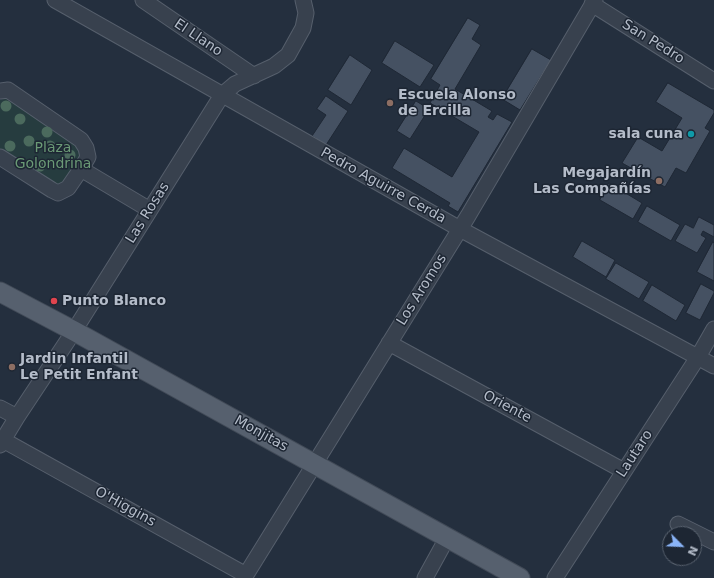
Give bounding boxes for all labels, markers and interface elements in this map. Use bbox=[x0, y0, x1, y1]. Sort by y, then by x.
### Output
street label: El Llano bbox=[171, 16, 225, 60]
street label: San Pedro bbox=[619, 16, 687, 68]
place label: Escuela Alonso de Ercilla bbox=[398, 87, 516, 120]
marker: Escuela Alonso de Ercilla bbox=[385, 98, 395, 108]
place label: sala cuna bbox=[608, 126, 683, 142]
marker: sala cuna bbox=[686, 129, 696, 139]
park label: Plaza Golondrina bbox=[15, 140, 91, 172]
street label: Pedro Aguirre Cerda bbox=[317, 145, 449, 227]
place label: Megajardín Las Compañías bbox=[533, 165, 651, 198]
marker: Megajardín Las Compañías bbox=[654, 176, 664, 186]
street label: Las Rosas bbox=[123, 179, 173, 247]
street label: Los Aromos bbox=[393, 251, 451, 329]
place label: Punto Blanco bbox=[62, 293, 166, 309]
marker: Punto Blanco bbox=[49, 296, 59, 306]
place label: Jardin Infantil Le Petit Enfant bbox=[20, 351, 138, 384]
marker: Jardin Infantil Le Petit Enfant bbox=[7, 362, 17, 372]
street label: Oriente bbox=[480, 387, 534, 427]
street label: Monjitas bbox=[231, 412, 291, 456]
street label: Lautaro bbox=[613, 427, 657, 481]
street label: O'Higgins bbox=[92, 483, 158, 531]
north arrow bbox=[662, 526, 702, 566]
text: N bbox=[685, 544, 700, 558]

